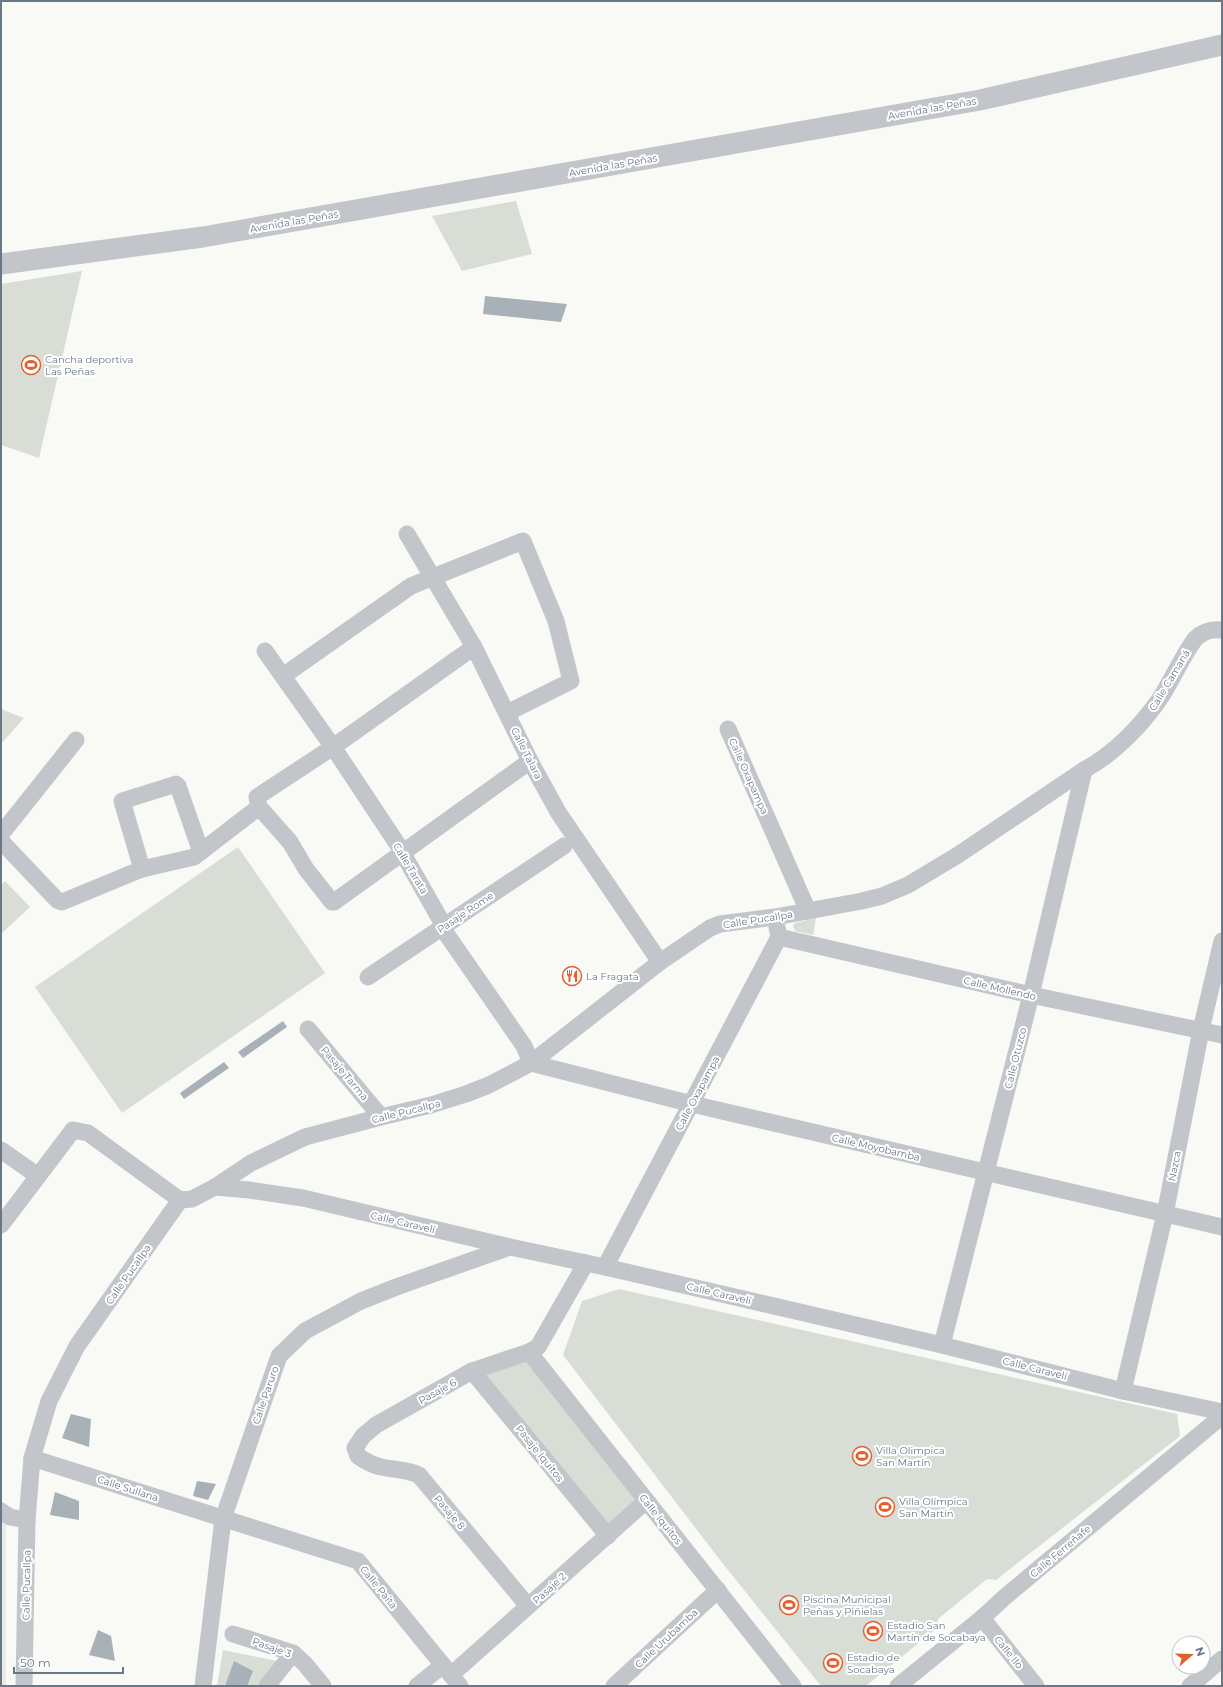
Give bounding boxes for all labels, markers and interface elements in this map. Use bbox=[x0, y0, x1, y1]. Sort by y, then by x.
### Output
street label: Avenida las Peñas bbox=[887, 94, 977, 123]
street label: Avenida las Peñas bbox=[568, 151, 658, 180]
street label: Avenida las Peñas bbox=[249, 207, 339, 236]
place label: Cancha deportiva Las Peñas bbox=[45, 353, 133, 378]
sports icon: Cancha deportiva Las Peñas bbox=[20, 354, 42, 376]
street label: Calle Camaná bbox=[1146, 647, 1193, 713]
street label: Calle Talara bbox=[508, 725, 545, 781]
street label: Calle Oxapampa bbox=[726, 736, 771, 816]
street label: Calle Tarata bbox=[390, 840, 431, 896]
street label: Pasaje Rome bbox=[435, 889, 496, 936]
street label: Calle Pucallpa bbox=[722, 908, 794, 931]
restaurant icon: La Fragata bbox=[561, 965, 583, 987]
place label: La Fragata bbox=[586, 970, 639, 983]
street label: Calle Mollendo bbox=[962, 974, 1037, 1003]
street label: Calle Otuzco bbox=[1002, 1026, 1029, 1090]
street label: Pasaje Tarma bbox=[318, 1044, 371, 1103]
street label: Calle Oxapampa bbox=[672, 1054, 722, 1133]
street label: Calle Pucallpa bbox=[370, 1097, 442, 1126]
street label: Calle Moyobamba bbox=[831, 1131, 921, 1164]
street label: Nazca bbox=[1165, 1150, 1184, 1182]
street label: Calle Caravelí bbox=[369, 1209, 438, 1237]
street label: Calle Pucallpa bbox=[103, 1242, 154, 1307]
street label: Calle Caravelí bbox=[685, 1280, 754, 1308]
street label: Calle Caravelí bbox=[1001, 1354, 1070, 1383]
street label: Calle Paruro bbox=[249, 1364, 282, 1426]
street label: Pasaje 6 bbox=[416, 1376, 458, 1407]
street label: Pasaje Iquitos bbox=[513, 1422, 567, 1484]
place label: Villa Olimpica San Martín bbox=[876, 1444, 945, 1469]
sports icon: Villa Olimpica San Martín bbox=[851, 1445, 873, 1467]
street label: Calle Sullana bbox=[96, 1472, 160, 1505]
street label: Calle Iquitos bbox=[636, 1491, 685, 1547]
street label: Pasaje 8 bbox=[431, 1492, 468, 1532]
place label: Villa Olímpica San Martín bbox=[899, 1495, 968, 1520]
sports icon: Villa Olímpica San Martín bbox=[874, 1496, 896, 1518]
street label: Calle Ferreñafe bbox=[1027, 1522, 1093, 1580]
street label: Calle Pucallpa bbox=[19, 1550, 34, 1620]
street label: Calle Paita bbox=[357, 1563, 400, 1612]
street label: Pasaje 2 bbox=[530, 1570, 569, 1607]
place label: Piscina Municipal Peñas y Piñielas bbox=[803, 1593, 891, 1618]
sports icon: Piscina Municipal Peñas y Piñielas bbox=[778, 1594, 800, 1616]
street label: Calle Urubamba bbox=[632, 1606, 701, 1671]
place label: Estadio San Martín de Socabaya bbox=[887, 1619, 986, 1644]
sports icon: Estadio San Martín de Socabaya bbox=[862, 1620, 884, 1642]
street label: Calle Ilo bbox=[991, 1633, 1026, 1672]
street label: Pasaje 3 bbox=[250, 1634, 294, 1661]
north arrow bbox=[1171, 1635, 1211, 1675]
text: N bbox=[1192, 1645, 1208, 1658]
scale bar bbox=[14, 1649, 123, 1675]
place label: Estadio de Socabaya bbox=[847, 1651, 899, 1676]
sports icon: Estadio de Socabaya bbox=[822, 1652, 844, 1674]
text: 50 m bbox=[20, 1655, 51, 1670]

